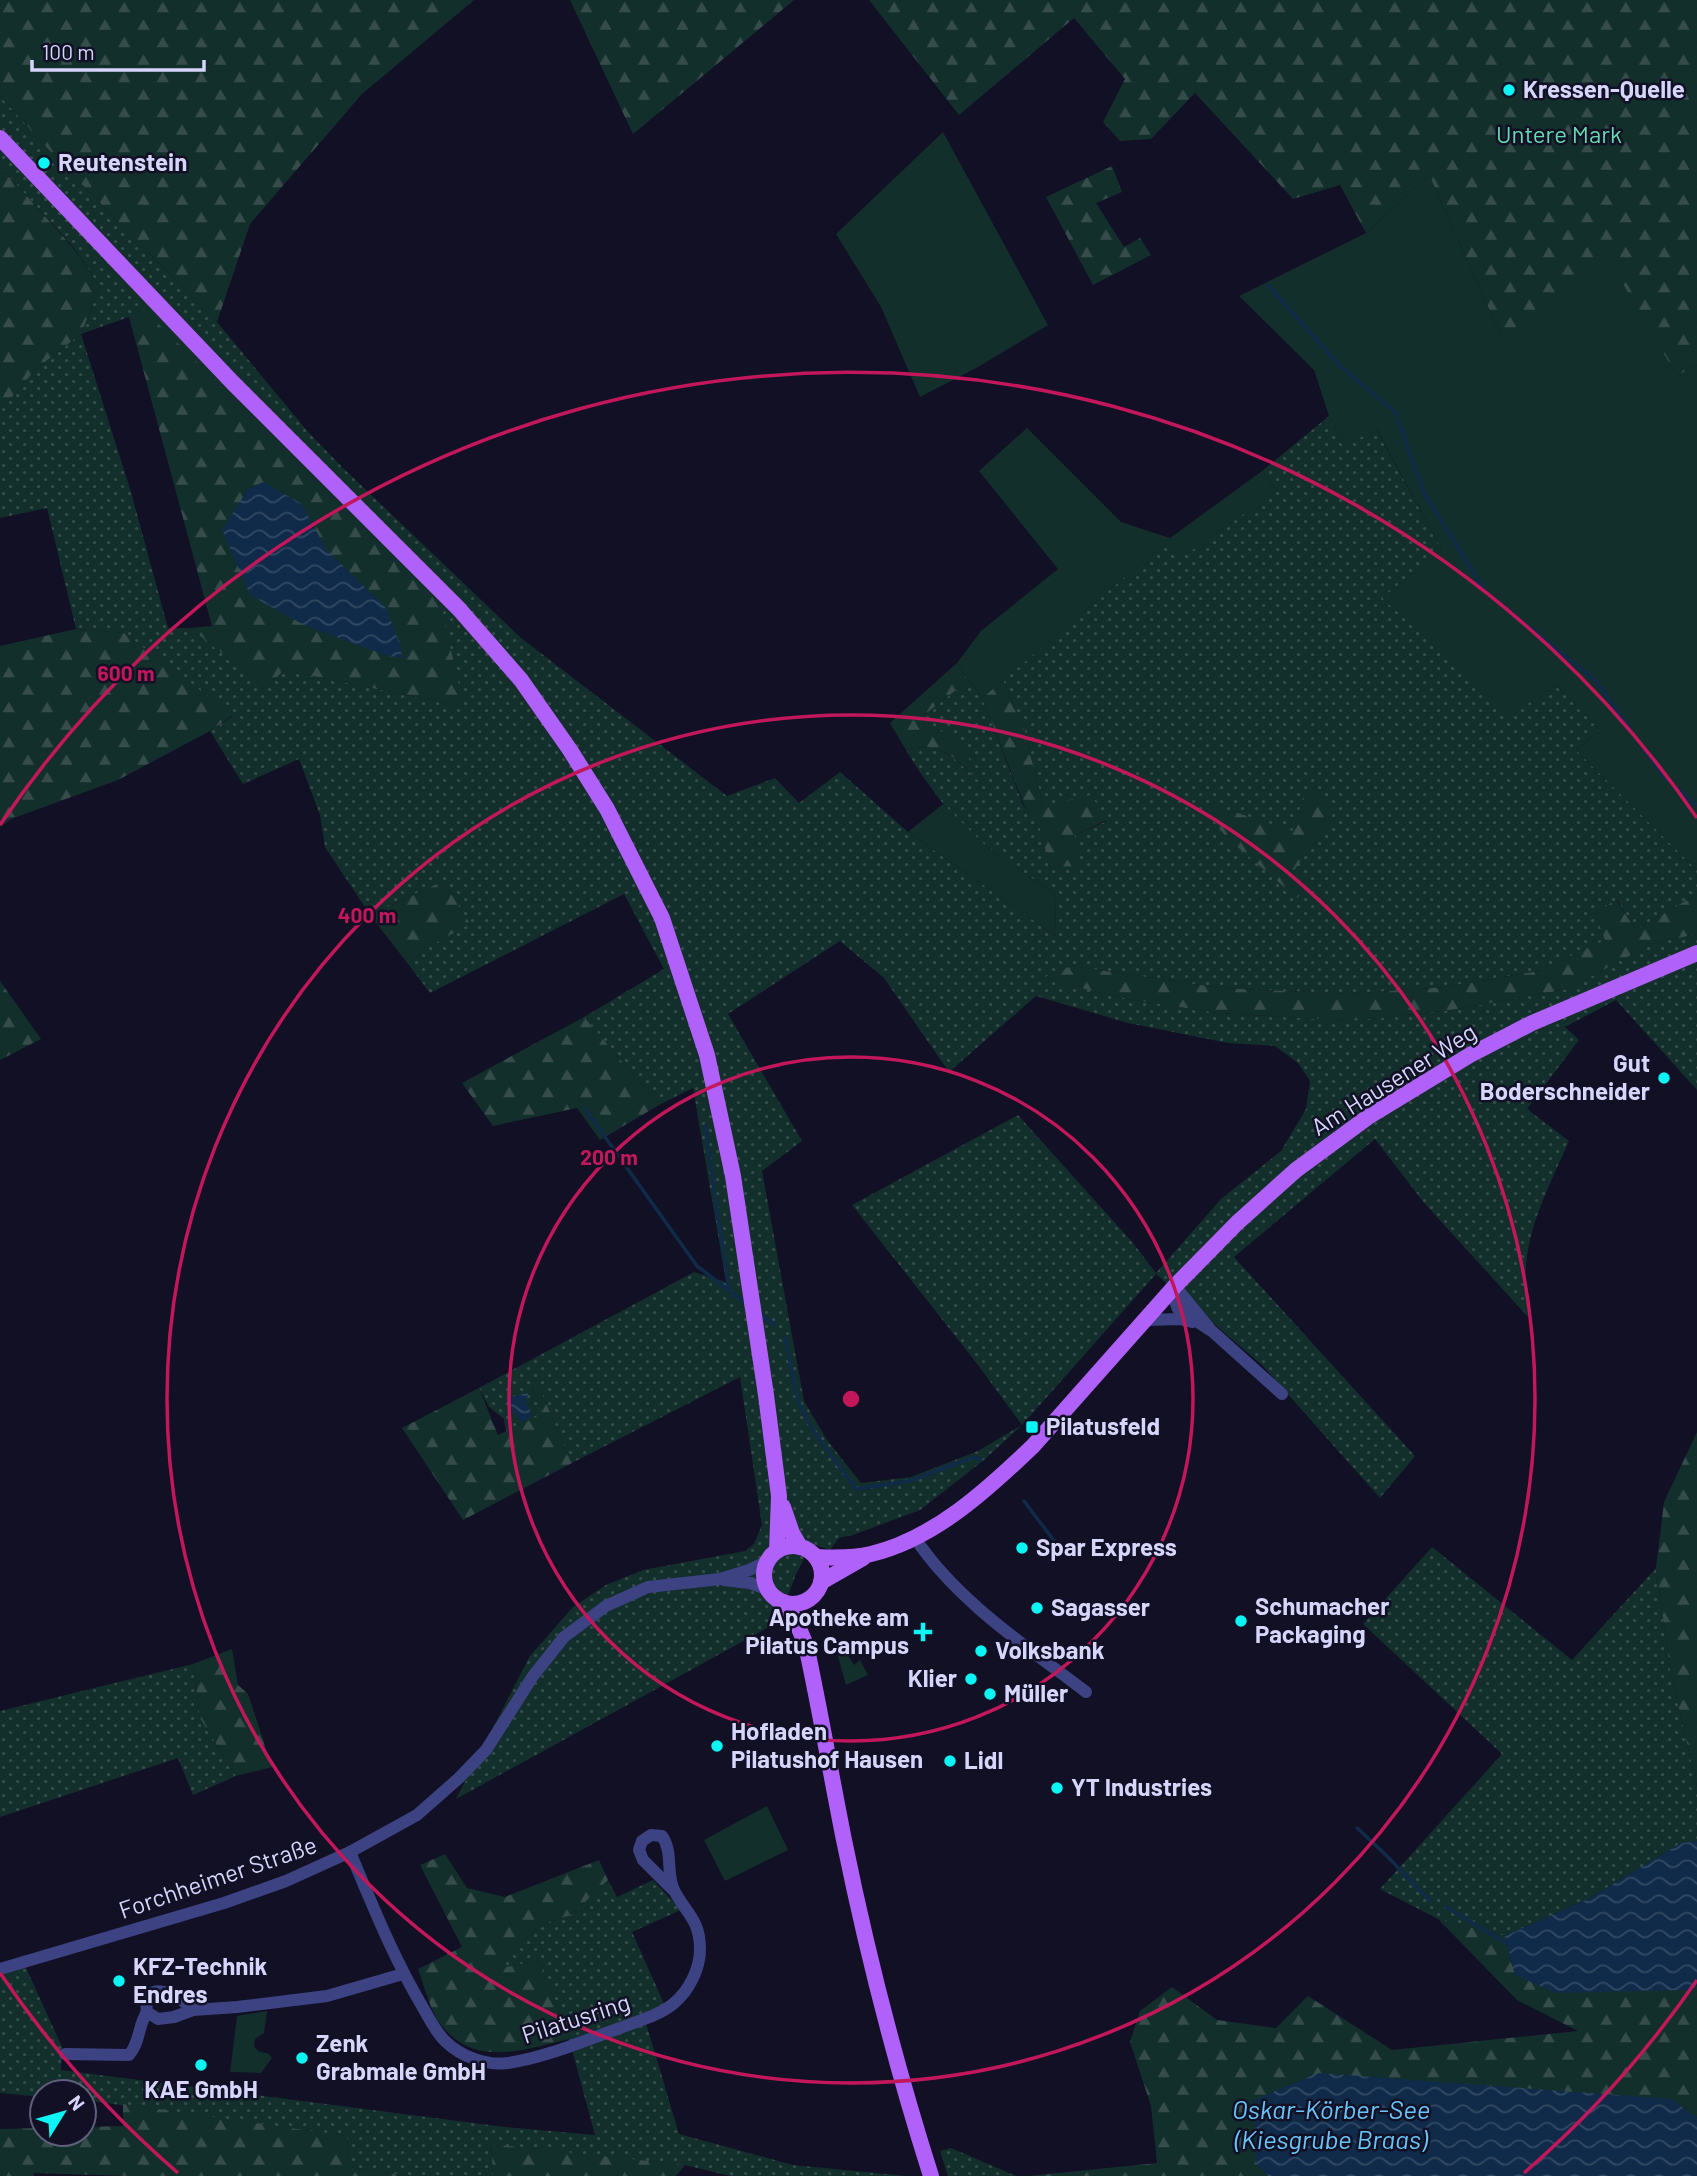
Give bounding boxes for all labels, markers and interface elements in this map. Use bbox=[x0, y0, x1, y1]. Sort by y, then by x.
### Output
scale bar bbox=[32, 28, 203, 72]
text: 100 m bbox=[42, 39, 95, 64]
place label: Kressen-Quelle bbox=[1523, 74, 1685, 103]
marker: Kressen-Quelle bbox=[1501, 82, 1517, 98]
park label: Untere Mark bbox=[1496, 119, 1622, 148]
place label: Reutenstein bbox=[58, 147, 187, 176]
marker: Reutenstein bbox=[36, 155, 52, 171]
text: 600 m bbox=[98, 660, 154, 685]
text: 400 m bbox=[338, 902, 396, 927]
street label: Am Hausener Weg bbox=[1305, 1016, 1481, 1141]
place label: Gut Boderschneider bbox=[1480, 1048, 1650, 1105]
marker: Gut Boderschneider bbox=[1656, 1070, 1672, 1086]
text: 200 m bbox=[580, 1144, 638, 1169]
centre of rings bbox=[839, 1387, 863, 1411]
place label: Pilatusfeld bbox=[1046, 1411, 1160, 1440]
marker: Pilatusfeld bbox=[1024, 1419, 1040, 1435]
place label: Spar Express bbox=[1036, 1532, 1177, 1561]
marker: Spar Express bbox=[1014, 1540, 1030, 1556]
place label: Schumacher Packaging bbox=[1255, 1591, 1389, 1648]
place label: Sagasser bbox=[1051, 1592, 1150, 1621]
marker: Sagasser bbox=[1029, 1600, 1045, 1616]
place label: Apotheke am Pilatus Campus bbox=[745, 1602, 909, 1659]
marker: Schumacher Packaging bbox=[1233, 1613, 1249, 1629]
marker: Apotheke am Pilatus Campus bbox=[915, 1624, 931, 1640]
place label: Volksbank bbox=[995, 1635, 1105, 1664]
marker: Volksbank bbox=[973, 1643, 989, 1659]
place label: Klier bbox=[908, 1663, 957, 1692]
marker: Klier bbox=[963, 1671, 979, 1687]
place label: Müller bbox=[1004, 1678, 1068, 1707]
marker: Müller bbox=[982, 1686, 998, 1702]
place label: Hofladen Pilatushof Hausen bbox=[731, 1716, 923, 1773]
marker: Hofladen Pilatushof Hausen bbox=[709, 1738, 725, 1754]
place label: Lidl bbox=[964, 1745, 1003, 1774]
marker: Lidl bbox=[942, 1753, 958, 1769]
place label: YT Industries bbox=[1071, 1772, 1212, 1801]
marker: YT Industries bbox=[1049, 1780, 1065, 1796]
street label: Forchheimer Straße bbox=[115, 1829, 320, 1924]
place label: KFZ-Technik Endres bbox=[133, 1951, 268, 2008]
marker: KFZ-Technik Endres bbox=[111, 1973, 127, 1989]
street label: Pilatusring bbox=[518, 1987, 633, 2049]
place label: Zenk Grabmale GmbH bbox=[316, 2028, 486, 2085]
marker: Zenk Grabmale GmbH bbox=[294, 2050, 310, 2066]
marker: KAE GmbH bbox=[193, 2057, 209, 2073]
place label: KAE GmbH bbox=[144, 2074, 258, 2103]
north arrow bbox=[28, 2078, 98, 2148]
text: N bbox=[64, 2090, 90, 2114]
water label: Oskar-Körber-See (Kiesgrube Braas) bbox=[1232, 2093, 1430, 2154]

